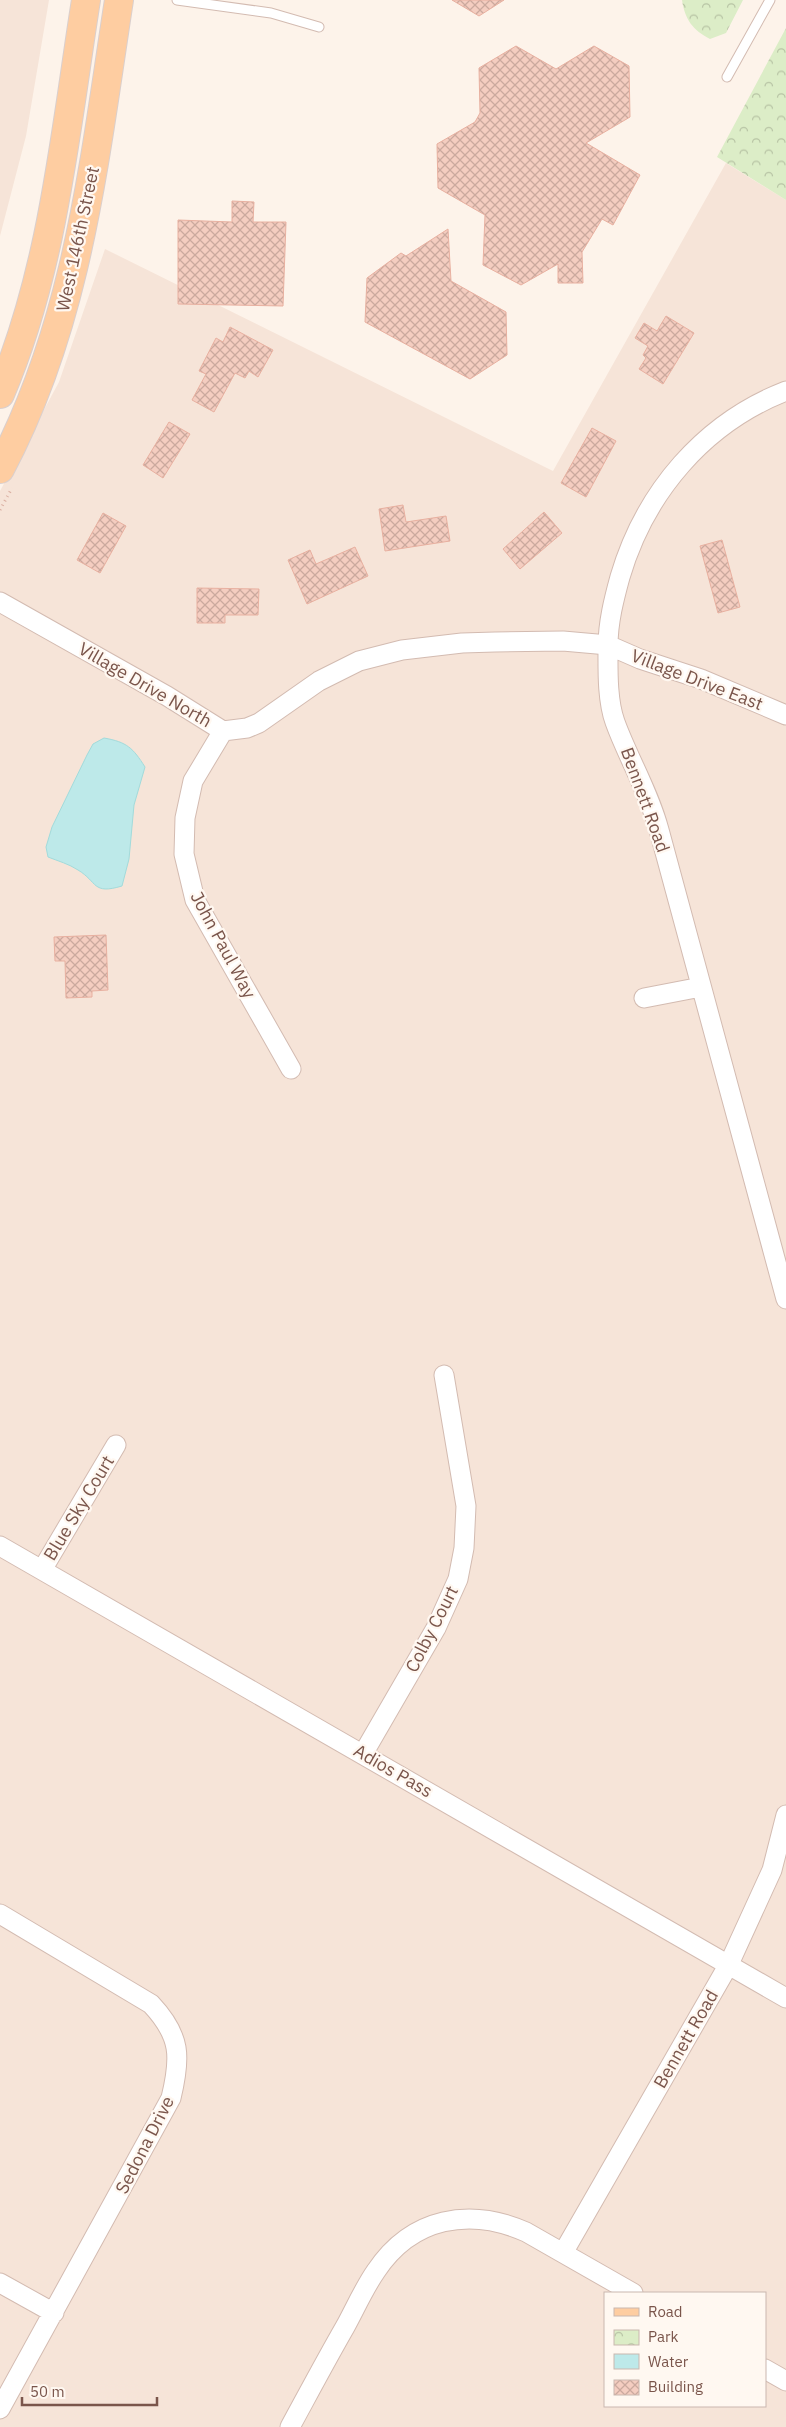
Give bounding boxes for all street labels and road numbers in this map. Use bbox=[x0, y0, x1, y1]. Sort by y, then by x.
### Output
street label: West 146th Street bbox=[51, 164, 104, 313]
street label: Village Drive North bbox=[74, 637, 216, 732]
street label: Village Drive East bbox=[628, 644, 766, 715]
street label: Bennett Road bbox=[616, 744, 675, 855]
street label: John Paul Way bbox=[186, 887, 261, 1002]
street label: Blue Sky Court bbox=[38, 1451, 119, 1565]
street label: Colby Court bbox=[400, 1582, 463, 1676]
street label: Adios Pass bbox=[350, 1739, 437, 1802]
street label: Bennett Road bbox=[648, 1985, 723, 2092]
street label: Sedona Drive bbox=[110, 2092, 179, 2198]

